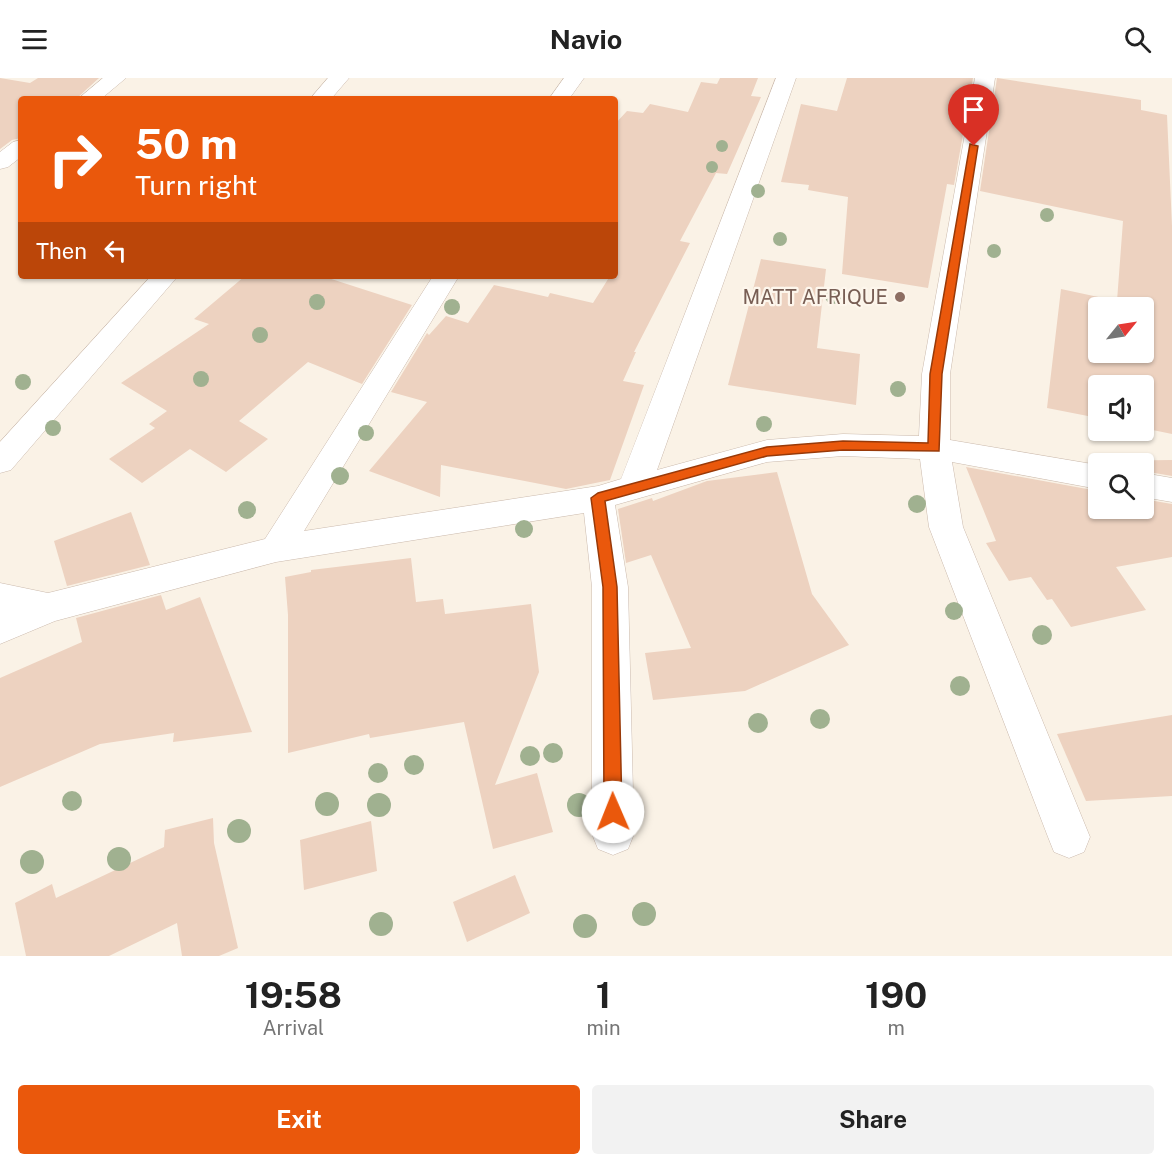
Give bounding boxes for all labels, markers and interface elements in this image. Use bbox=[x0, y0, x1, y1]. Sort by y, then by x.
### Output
icon: menu bbox=[18, 23, 51, 56]
text: Navio bbox=[550, 23, 622, 55]
icon: search bbox=[1121, 23, 1154, 56]
pin bbox=[948, 84, 999, 146]
icon: arrive bbox=[957, 93, 990, 126]
text: 50 m bbox=[135, 119, 238, 168]
icon: right bbox=[36, 120, 114, 198]
text: Turn right bbox=[135, 169, 258, 201]
icon: left bbox=[99, 234, 132, 267]
text: Then bbox=[36, 238, 87, 264]
place label: MATT AFRIQUE bbox=[742, 285, 888, 309]
marker: MATT AFRIQUE bbox=[893, 290, 907, 304]
north arrow bbox=[1088, 297, 1154, 363]
map controls bbox=[1088, 297, 1154, 519]
button: sound bbox=[1088, 375, 1154, 441]
button: search bbox=[1088, 453, 1154, 519]
position arrow bbox=[581, 780, 645, 844]
text: 19:58 bbox=[245, 974, 342, 1016]
text: 1 bbox=[596, 974, 611, 1016]
text: 190 bbox=[865, 974, 927, 1016]
text: Arrival bbox=[262, 1016, 324, 1040]
text: min bbox=[587, 1016, 620, 1040]
text: m bbox=[888, 1016, 905, 1040]
button: Exit bbox=[18, 1085, 580, 1154]
button: Share bbox=[592, 1085, 1154, 1154]

